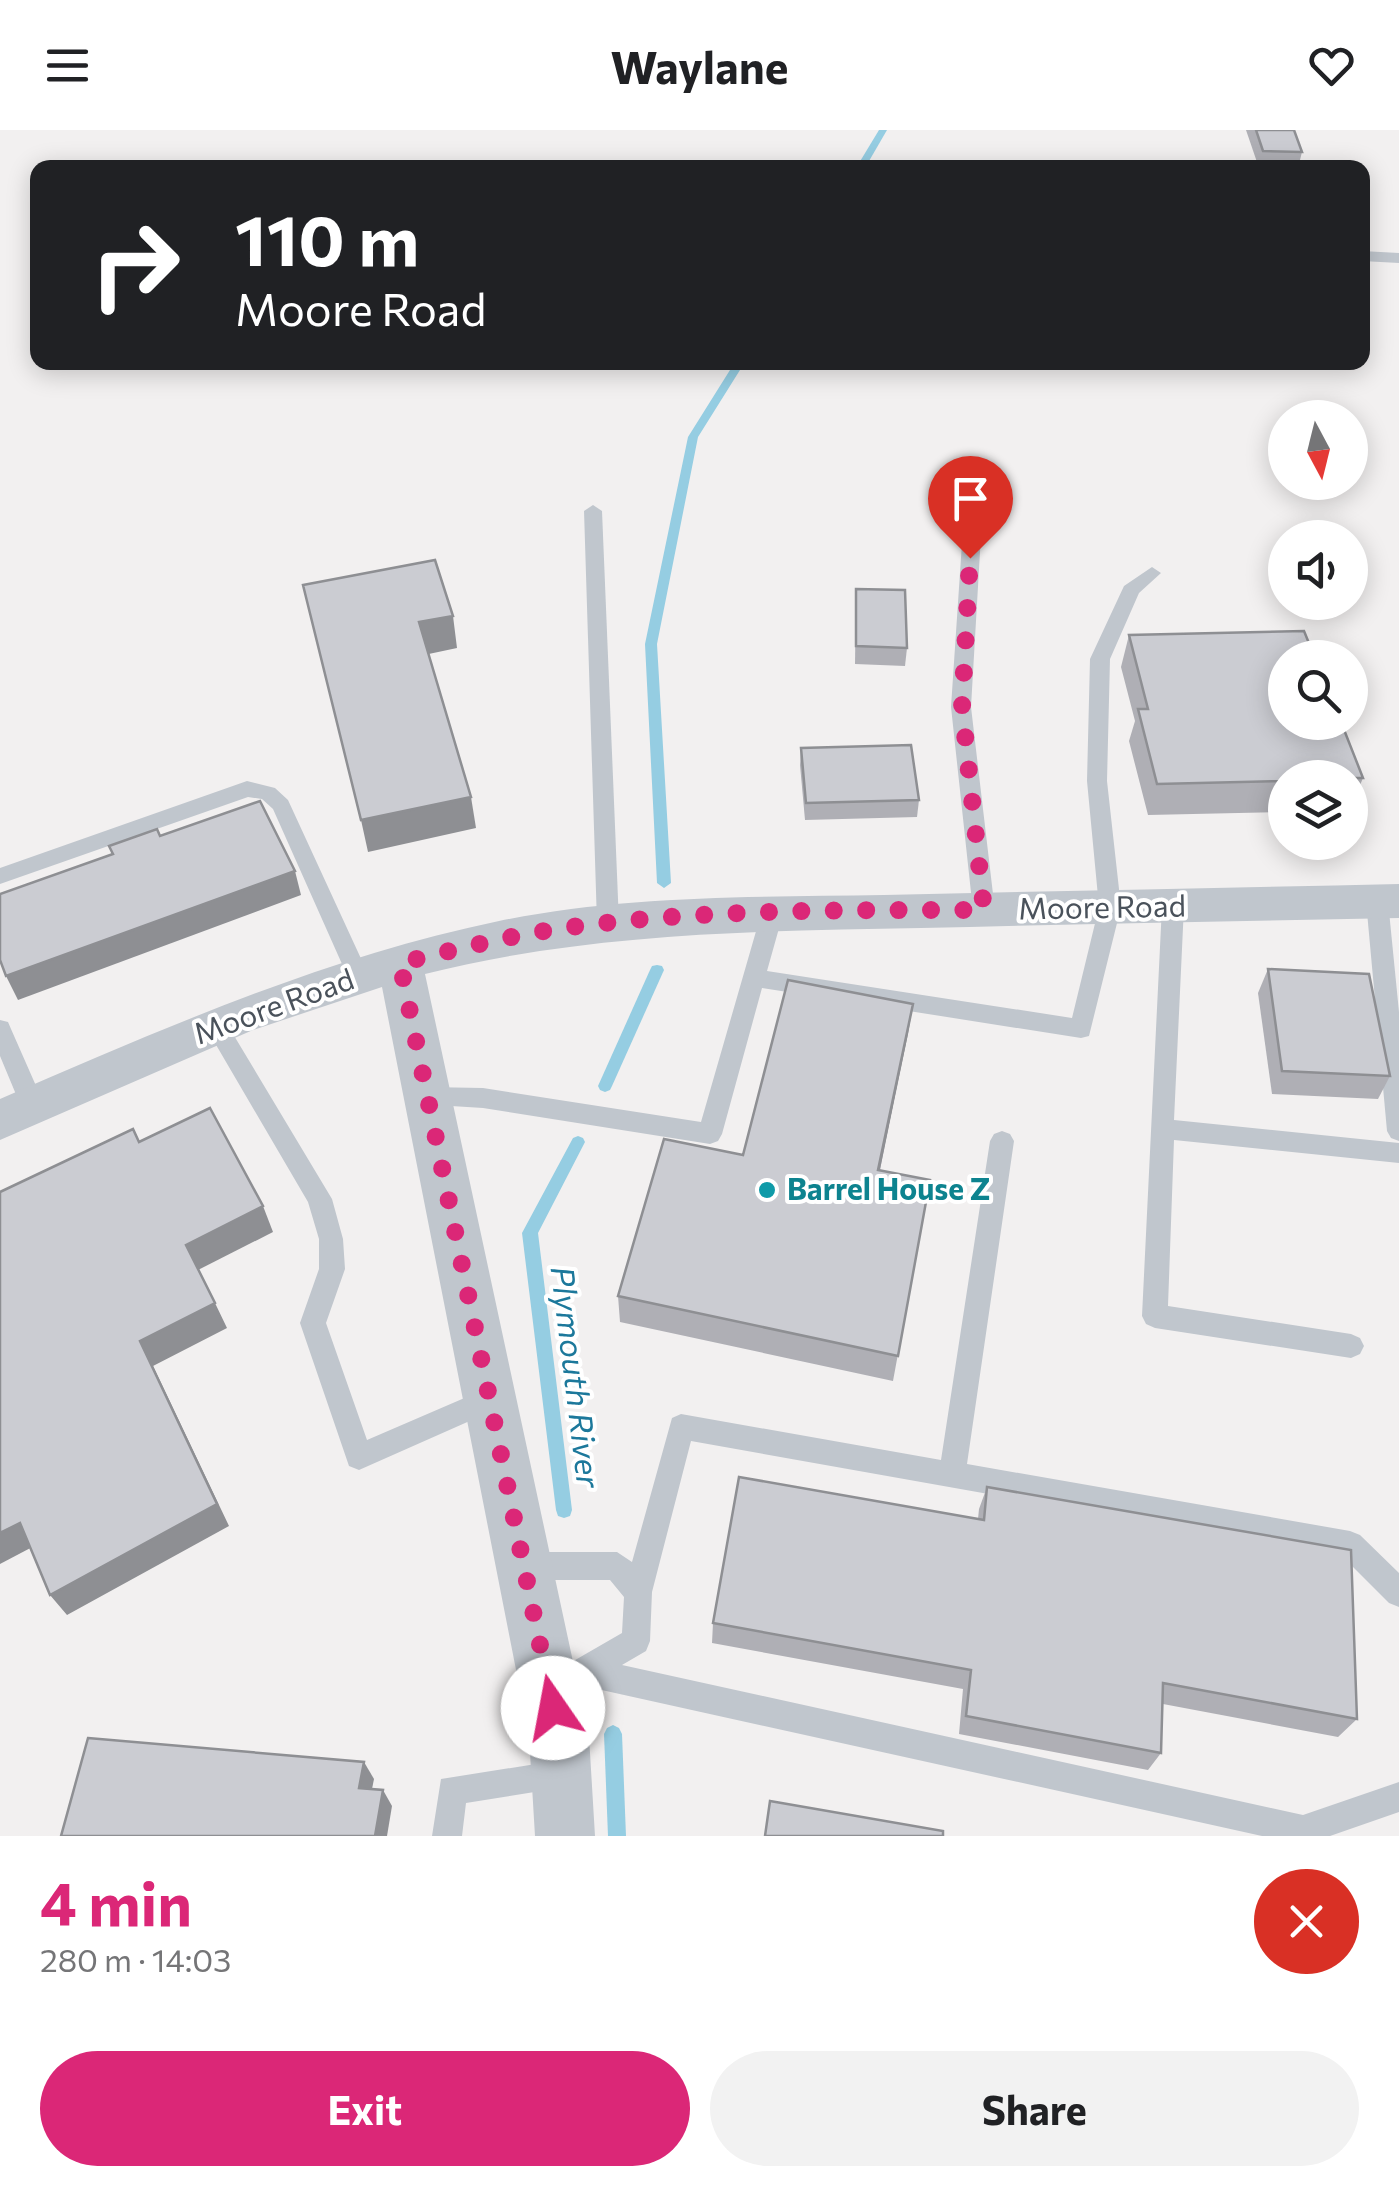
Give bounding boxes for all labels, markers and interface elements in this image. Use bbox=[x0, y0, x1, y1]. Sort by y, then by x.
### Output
icon: menu bbox=[40, 38, 95, 93]
text: Waylane bbox=[610, 38, 789, 93]
icon: heart bbox=[1304, 38, 1359, 93]
text: 110 m bbox=[235, 195, 419, 280]
icon: right bbox=[70, 200, 200, 330]
text: Moore Road bbox=[235, 280, 486, 335]
north arrow bbox=[1268, 400, 1368, 500]
map controls bbox=[1268, 400, 1368, 860]
pin bbox=[928, 456, 1013, 559]
icon: arrive bbox=[943, 471, 998, 526]
button: sound bbox=[1268, 520, 1368, 620]
button: search bbox=[1268, 640, 1368, 740]
button: layers bbox=[1268, 760, 1368, 860]
street label: Moore Road bbox=[1018, 886, 1186, 925]
street label: Moore Road bbox=[188, 959, 358, 1051]
place label: Barrel House Z bbox=[787, 1169, 990, 1206]
marker: Barrel House Z bbox=[756, 1179, 778, 1201]
water label: Plymouth River bbox=[544, 1264, 611, 1491]
position arrow bbox=[501, 1656, 605, 1760]
text: 4 min bbox=[40, 1865, 192, 1938]
button: close bbox=[1254, 1869, 1359, 1974]
text: 280 m · 14:03 bbox=[40, 1939, 231, 1979]
button: Exit bbox=[40, 2051, 690, 2166]
button: Share bbox=[710, 2051, 1359, 2166]

